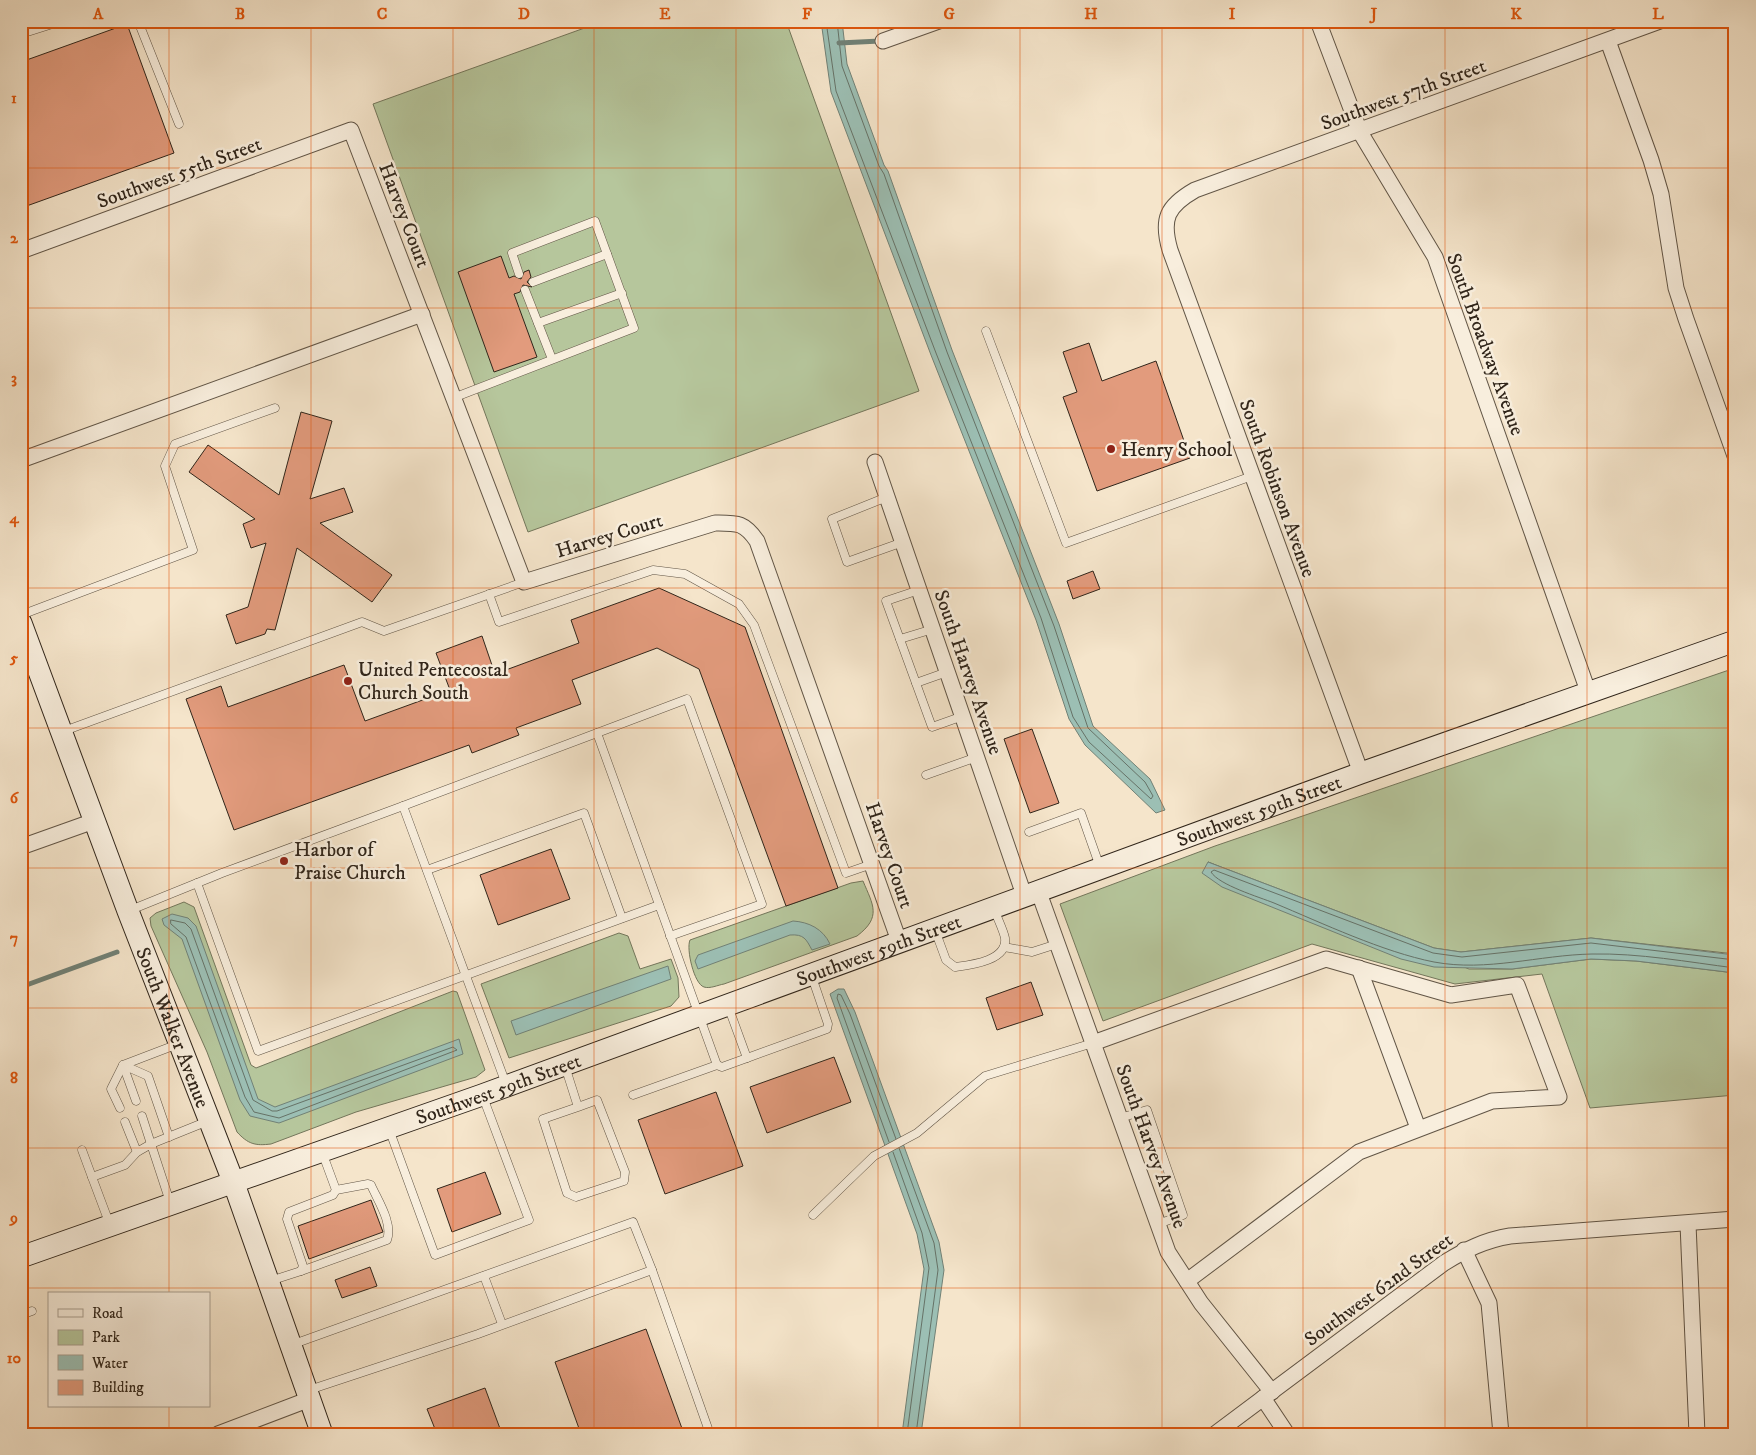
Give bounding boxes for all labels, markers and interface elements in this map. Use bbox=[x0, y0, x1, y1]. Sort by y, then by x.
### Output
text: A bbox=[92, 4, 104, 24]
text: B bbox=[235, 4, 245, 24]
text: C bbox=[377, 4, 387, 24]
text: D bbox=[518, 4, 530, 24]
text: E bbox=[659, 4, 671, 24]
text: F bbox=[802, 4, 812, 24]
text: G bbox=[943, 4, 955, 24]
text: H bbox=[1084, 4, 1098, 24]
text: I bbox=[1229, 4, 1236, 24]
text: J bbox=[1369, 4, 1378, 24]
text: K bbox=[1510, 4, 1522, 24]
text: L bbox=[1652, 4, 1664, 24]
street label: Southwest 57th Street bbox=[1317, 54, 1490, 137]
text: 1 bbox=[11, 88, 17, 108]
street label: Southwest 55th Street bbox=[94, 132, 265, 215]
street label: Harvey Court bbox=[372, 160, 435, 272]
text: 2 bbox=[10, 228, 19, 248]
street label: South Broadway Avenue bbox=[1440, 250, 1529, 439]
text: 3 bbox=[11, 368, 17, 388]
street label: South Robinson Avenue bbox=[1233, 396, 1320, 581]
place label: Henry School bbox=[1121, 438, 1232, 463]
marker: Henry School bbox=[1105, 443, 1117, 455]
text: 4 bbox=[8, 508, 19, 528]
street label: Harvey Court bbox=[553, 508, 666, 565]
street label: South Harvey Avenue bbox=[928, 587, 1007, 758]
text: 5 bbox=[9, 648, 18, 668]
place label: United Pentecostal Church South bbox=[358, 658, 508, 706]
marker: United Pentecostal Church South bbox=[342, 675, 354, 687]
street label: Southwest 59th Street bbox=[1174, 770, 1345, 853]
text: 6 bbox=[10, 788, 20, 808]
street label: Harvey Court bbox=[859, 799, 918, 912]
place label: Harbor of Praise Church bbox=[294, 838, 406, 886]
marker: Harbor of Praise Church bbox=[278, 855, 290, 867]
street label: Southwest 59th Street bbox=[793, 910, 965, 993]
text: 7 bbox=[10, 928, 18, 948]
street label: South Walker Avenue bbox=[129, 944, 214, 1112]
street label: Southwest 59th Street bbox=[413, 1049, 585, 1131]
street label: South Harvey Avenue bbox=[1109, 1061, 1192, 1232]
text: 8 bbox=[10, 1068, 18, 1088]
text: 9 bbox=[9, 1208, 18, 1228]
street label: Southwest 62nd Street bbox=[1300, 1228, 1458, 1352]
legend bbox=[48, 1292, 210, 1408]
text: Road bbox=[92, 1304, 124, 1323]
text: Park bbox=[92, 1328, 121, 1347]
text: 10 bbox=[7, 1348, 22, 1368]
text: Water bbox=[91, 1354, 128, 1373]
text: Building bbox=[92, 1378, 144, 1397]

